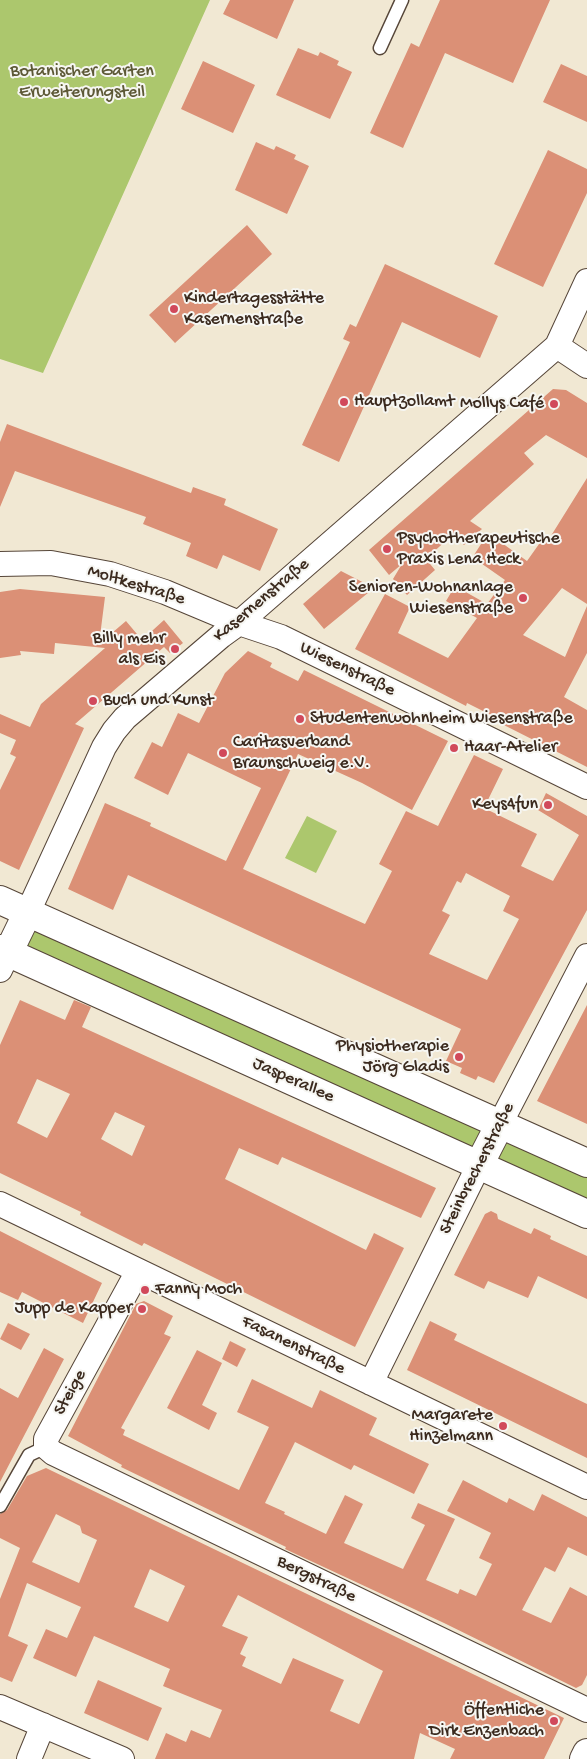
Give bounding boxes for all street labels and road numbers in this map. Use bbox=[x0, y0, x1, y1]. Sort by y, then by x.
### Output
street label: Kasernenstraße bbox=[209, 554, 315, 648]
street label: Moltkestraße bbox=[85, 561, 187, 611]
street label: Wiesenstraße bbox=[296, 638, 398, 702]
street label: Jasperallee bbox=[249, 1053, 337, 1109]
street label: Steinbrecherstraße bbox=[436, 1100, 520, 1238]
street label: Fasanenstraße bbox=[238, 1312, 348, 1380]
street label: Steige bbox=[50, 1367, 92, 1419]
street label: Bergstraße bbox=[273, 1552, 359, 1608]

